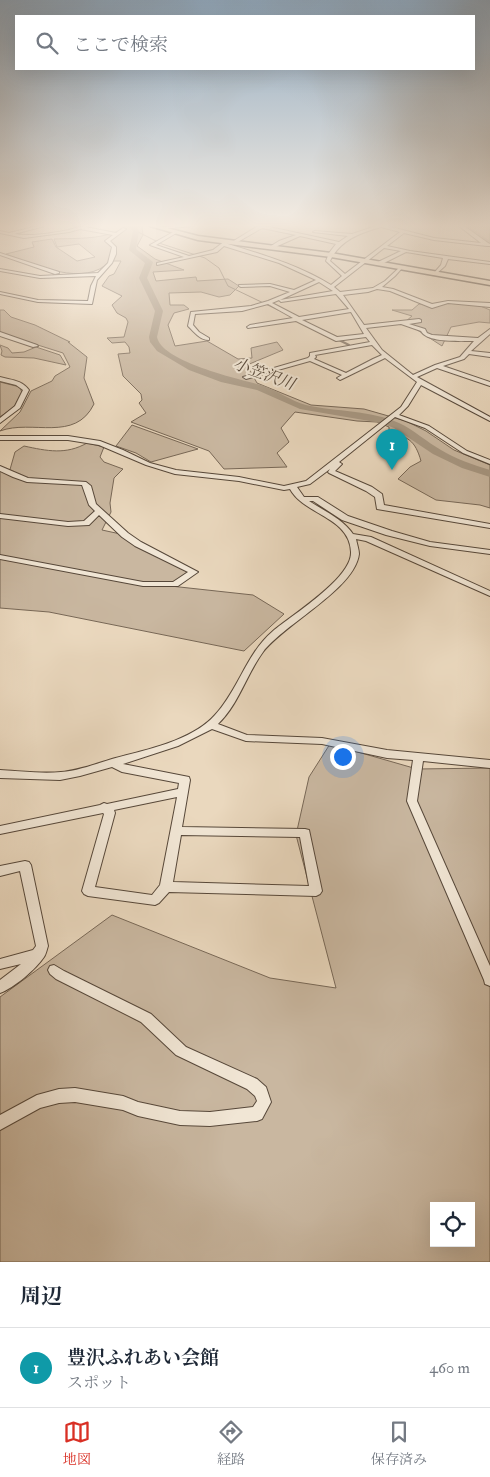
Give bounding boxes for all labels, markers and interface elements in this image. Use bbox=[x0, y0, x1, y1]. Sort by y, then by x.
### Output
search box bbox=[15, 15, 475, 70]
icon: search bbox=[33, 29, 61, 57]
text: ここで検索 bbox=[73, 33, 168, 57]
water label: 小笠沢川 bbox=[231, 354, 299, 395]
pin: 1 bbox=[376, 429, 408, 470]
your location bbox=[330, 744, 356, 770]
map controls bbox=[430, 1202, 475, 1247]
button: locate bbox=[430, 1202, 475, 1247]
text: 周辺 bbox=[20, 1283, 62, 1310]
text: 豊沢ふれあい会館 bbox=[67, 1346, 219, 1370]
text: 1 bbox=[33, 1358, 39, 1378]
text: 460 m bbox=[429, 1358, 470, 1378]
text: スポット bbox=[67, 1373, 131, 1393]
tab: 地図 bbox=[63, 1418, 91, 1468]
tab: 経路 bbox=[217, 1418, 245, 1468]
tab: 保存済み bbox=[371, 1418, 427, 1468]

